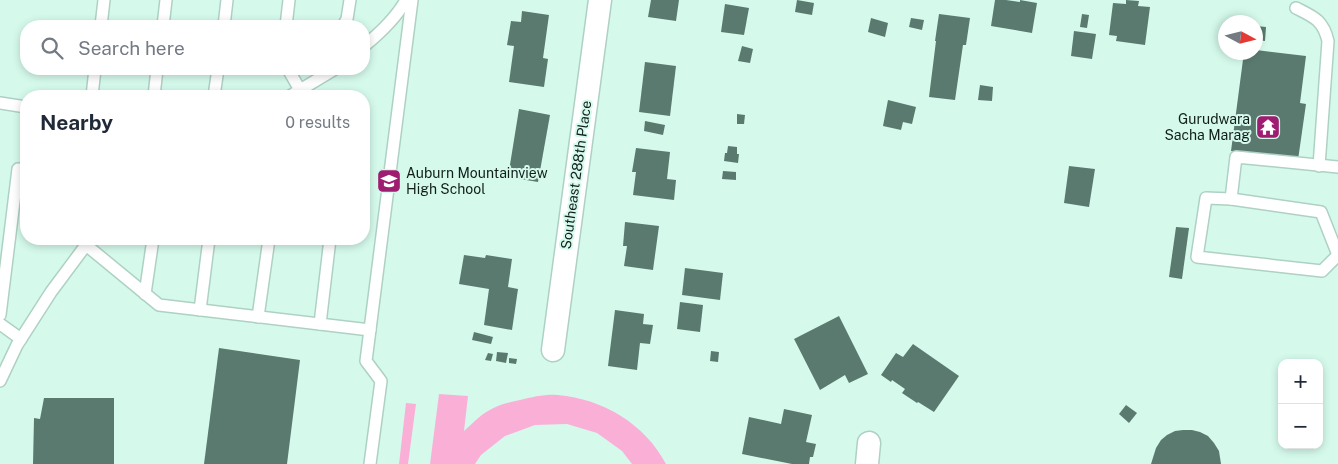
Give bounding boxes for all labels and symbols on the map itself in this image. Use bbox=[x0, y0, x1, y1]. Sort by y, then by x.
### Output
north arrow bbox=[1218, 15, 1263, 60]
street label: Southeast 288th Place bbox=[558, 100, 594, 250]
place label: Gurudwara Sacha Marag bbox=[1164, 111, 1250, 143]
temple icon: Gurudwara Sacha Marag bbox=[1255, 114, 1281, 140]
place label: Auburn Mountainview High School bbox=[406, 165, 548, 197]
school or university icon: Auburn Mountainview High School bbox=[376, 168, 402, 194]

